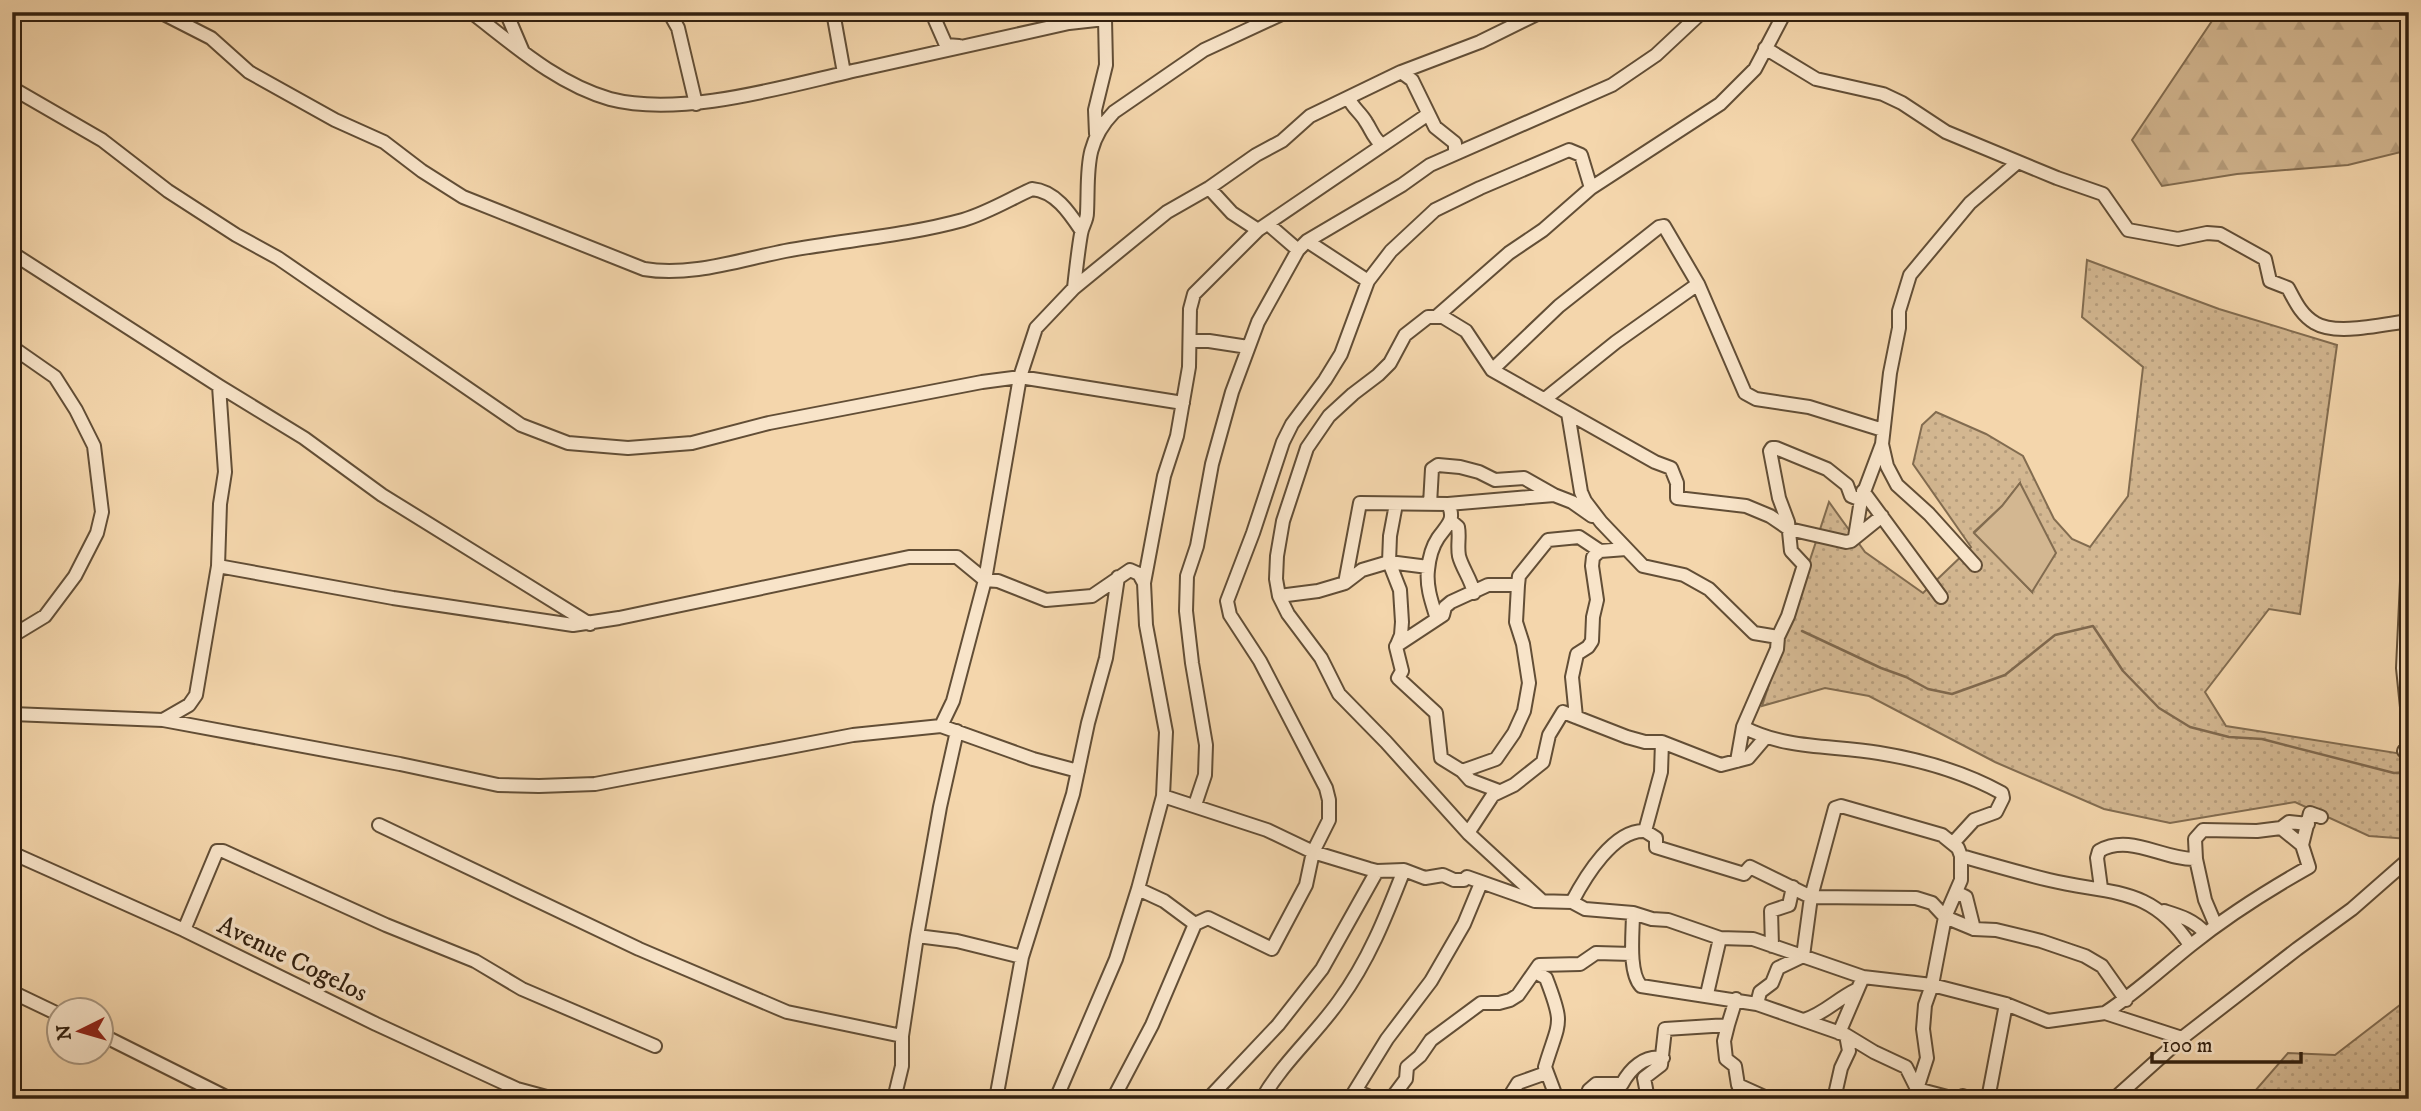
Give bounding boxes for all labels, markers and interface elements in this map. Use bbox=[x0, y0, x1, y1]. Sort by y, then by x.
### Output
street label: Avenue Cogelos bbox=[212, 909, 373, 1010]
north arrow bbox=[46, 996, 116, 1066]
scale bar bbox=[2152, 1020, 2300, 1064]
text: N bbox=[52, 1023, 77, 1041]
text: 100 m bbox=[2162, 1033, 2213, 1059]

